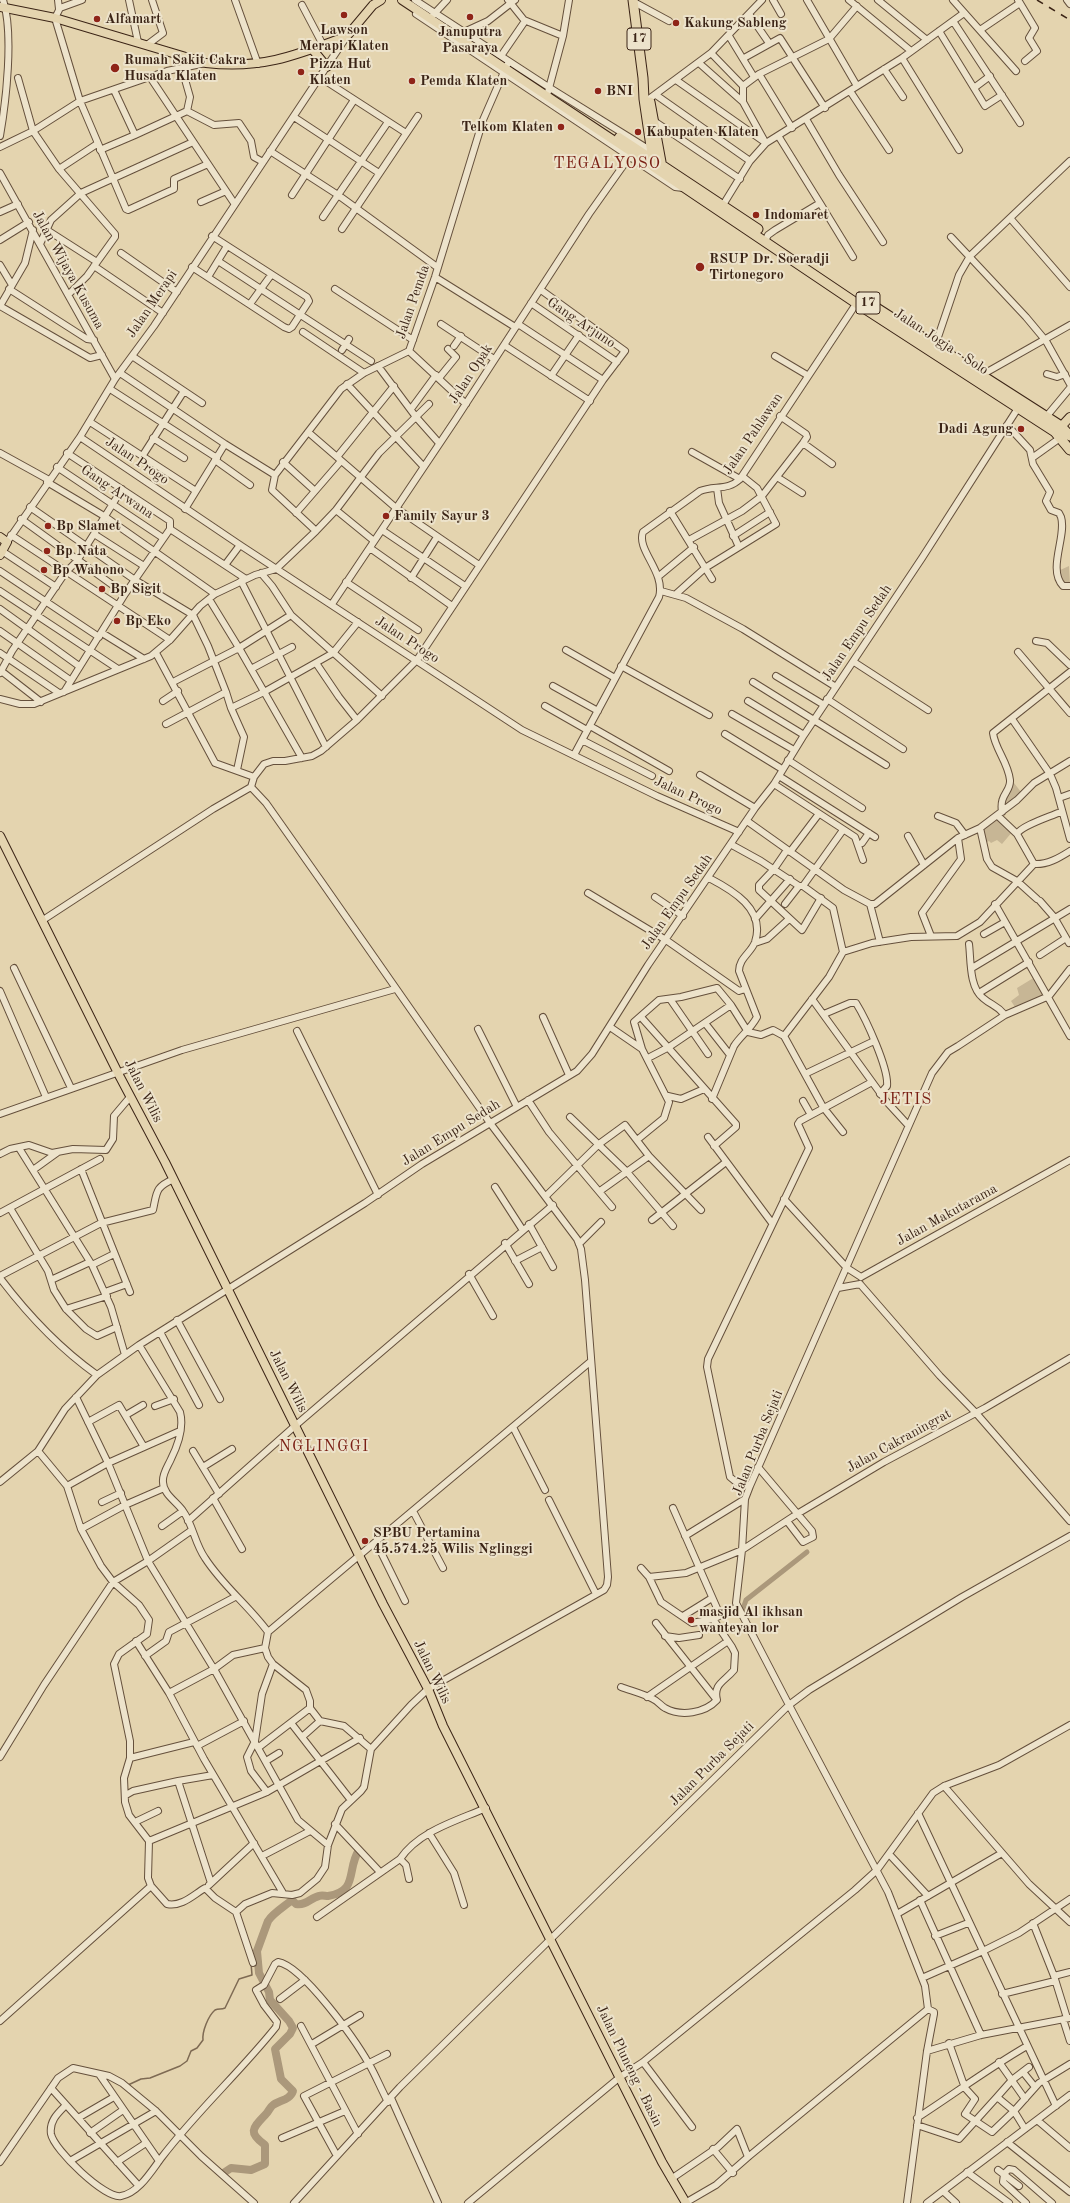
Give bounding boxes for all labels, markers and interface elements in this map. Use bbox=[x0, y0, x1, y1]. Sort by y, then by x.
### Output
marker: Lawson Merapi Klaten bbox=[339, 10, 349, 20]
place label: Alfamart bbox=[105, 11, 161, 27]
marker: Januputra Pasaraya bbox=[465, 12, 475, 22]
marker: Alfamart bbox=[92, 14, 102, 24]
place label: Kakung Sableng bbox=[684, 15, 787, 31]
marker: Kakung Sableng bbox=[671, 18, 681, 28]
place label: Lawson Merapi Klaten bbox=[299, 22, 389, 54]
place label: Januputra Pasaraya bbox=[438, 24, 502, 56]
road number: 17 bbox=[627, 28, 651, 50]
place label: Rumah Sakit Cakra Husada Klaten bbox=[124, 52, 246, 84]
place label: Pizza Hut Klaten bbox=[309, 56, 371, 88]
marker: Rumah Sakit Cakra Husada Klaten bbox=[109, 62, 121, 74]
marker: Pizza Hut Klaten bbox=[296, 67, 306, 77]
place label: Pemda Klaten bbox=[420, 73, 507, 89]
marker: Pemda Klaten bbox=[407, 76, 417, 86]
place label: BNI bbox=[606, 83, 633, 99]
marker: BNI bbox=[593, 86, 603, 96]
place label: Telkom Klaten bbox=[461, 119, 553, 135]
marker: Telkom Klaten bbox=[556, 122, 566, 132]
place label: Kabupaten Klaten bbox=[646, 124, 759, 140]
marker: Kabupaten Klaten bbox=[633, 127, 643, 137]
district label: TEGALYOSO bbox=[553, 154, 661, 174]
place label: Indomaret bbox=[764, 207, 829, 223]
street label: Jalan Wijaya Kusuma bbox=[28, 208, 108, 332]
marker: Indomaret bbox=[751, 210, 761, 220]
place label: RSUP Dr. Soeradji Tirtonegoro bbox=[709, 251, 829, 284]
marker: RSUP Dr. Soeradji Tirtonegoro bbox=[694, 261, 706, 273]
street label: Jalan Pemda bbox=[392, 263, 434, 341]
street label: Jalan Merapi bbox=[123, 267, 181, 341]
road number: 17 bbox=[856, 292, 880, 314]
street label: Gang Arjuno bbox=[544, 294, 618, 352]
street label: Jalan Jogja - Solo bbox=[891, 305, 991, 379]
street label: Jalan Opak bbox=[445, 341, 497, 407]
street label: Jalan Pahlawan bbox=[719, 390, 787, 478]
place label: Dadi Agung bbox=[938, 421, 1013, 437]
marker: Dadi Agung bbox=[1016, 424, 1026, 434]
street label: Jalan Progo bbox=[102, 434, 172, 488]
street label: Gang Arwana bbox=[77, 461, 157, 523]
place label: Family Sayur 3 bbox=[394, 508, 490, 524]
marker: Family Sayur 3 bbox=[381, 511, 391, 521]
place label: Bp Slamet bbox=[56, 518, 120, 534]
marker: Bp Slamet bbox=[43, 521, 53, 531]
place label: Bp Nata bbox=[55, 543, 106, 559]
marker: Bp Nata bbox=[42, 546, 52, 556]
place label: Bp Wahono bbox=[52, 562, 124, 578]
marker: Bp Wahono bbox=[39, 565, 49, 575]
place label: Bp Sigit bbox=[110, 581, 161, 597]
street label: Jalan Empu Sedah bbox=[818, 581, 896, 685]
marker: Bp Sigit bbox=[97, 584, 107, 594]
place label: Bp Eko bbox=[125, 613, 171, 629]
street label: Jalan Progo bbox=[372, 613, 442, 667]
marker: Bp Eko bbox=[112, 616, 122, 626]
street label: Jalan Progo bbox=[651, 773, 725, 819]
street label: Jalan Empu Sedah bbox=[638, 851, 716, 953]
street label: Jalan Wilis bbox=[120, 1057, 166, 1125]
district label: JETIS bbox=[880, 1090, 932, 1110]
street label: Jalan Empu Sedah bbox=[399, 1096, 503, 1170]
street label: Jalan Makutarama bbox=[894, 1180, 1000, 1250]
street label: Jalan Wilis bbox=[265, 1347, 311, 1415]
street label: Jalan Purba Sejati bbox=[729, 1388, 787, 1498]
street label: Jalan Cakraningrat bbox=[844, 1405, 954, 1477]
district label: NGLINGGI bbox=[279, 1437, 369, 1457]
place label: SPBU Pertamina 45.574.25 Wilis Nglinggi bbox=[373, 1525, 533, 1558]
marker: SPBU Pertamina 45.574.25 Wilis Nglinggi bbox=[360, 1536, 370, 1546]
place label: masjid Al ikhsan wanteyan lor bbox=[699, 1604, 803, 1636]
marker: masjid Al ikhsan wanteyan lor bbox=[686, 1615, 696, 1625]
street label: Jalan Wilis bbox=[409, 1638, 455, 1706]
street label: Jalan Purba Sejati bbox=[666, 1718, 758, 1810]
street label: Jalan Pluneng - Basin bbox=[592, 2002, 666, 2130]

